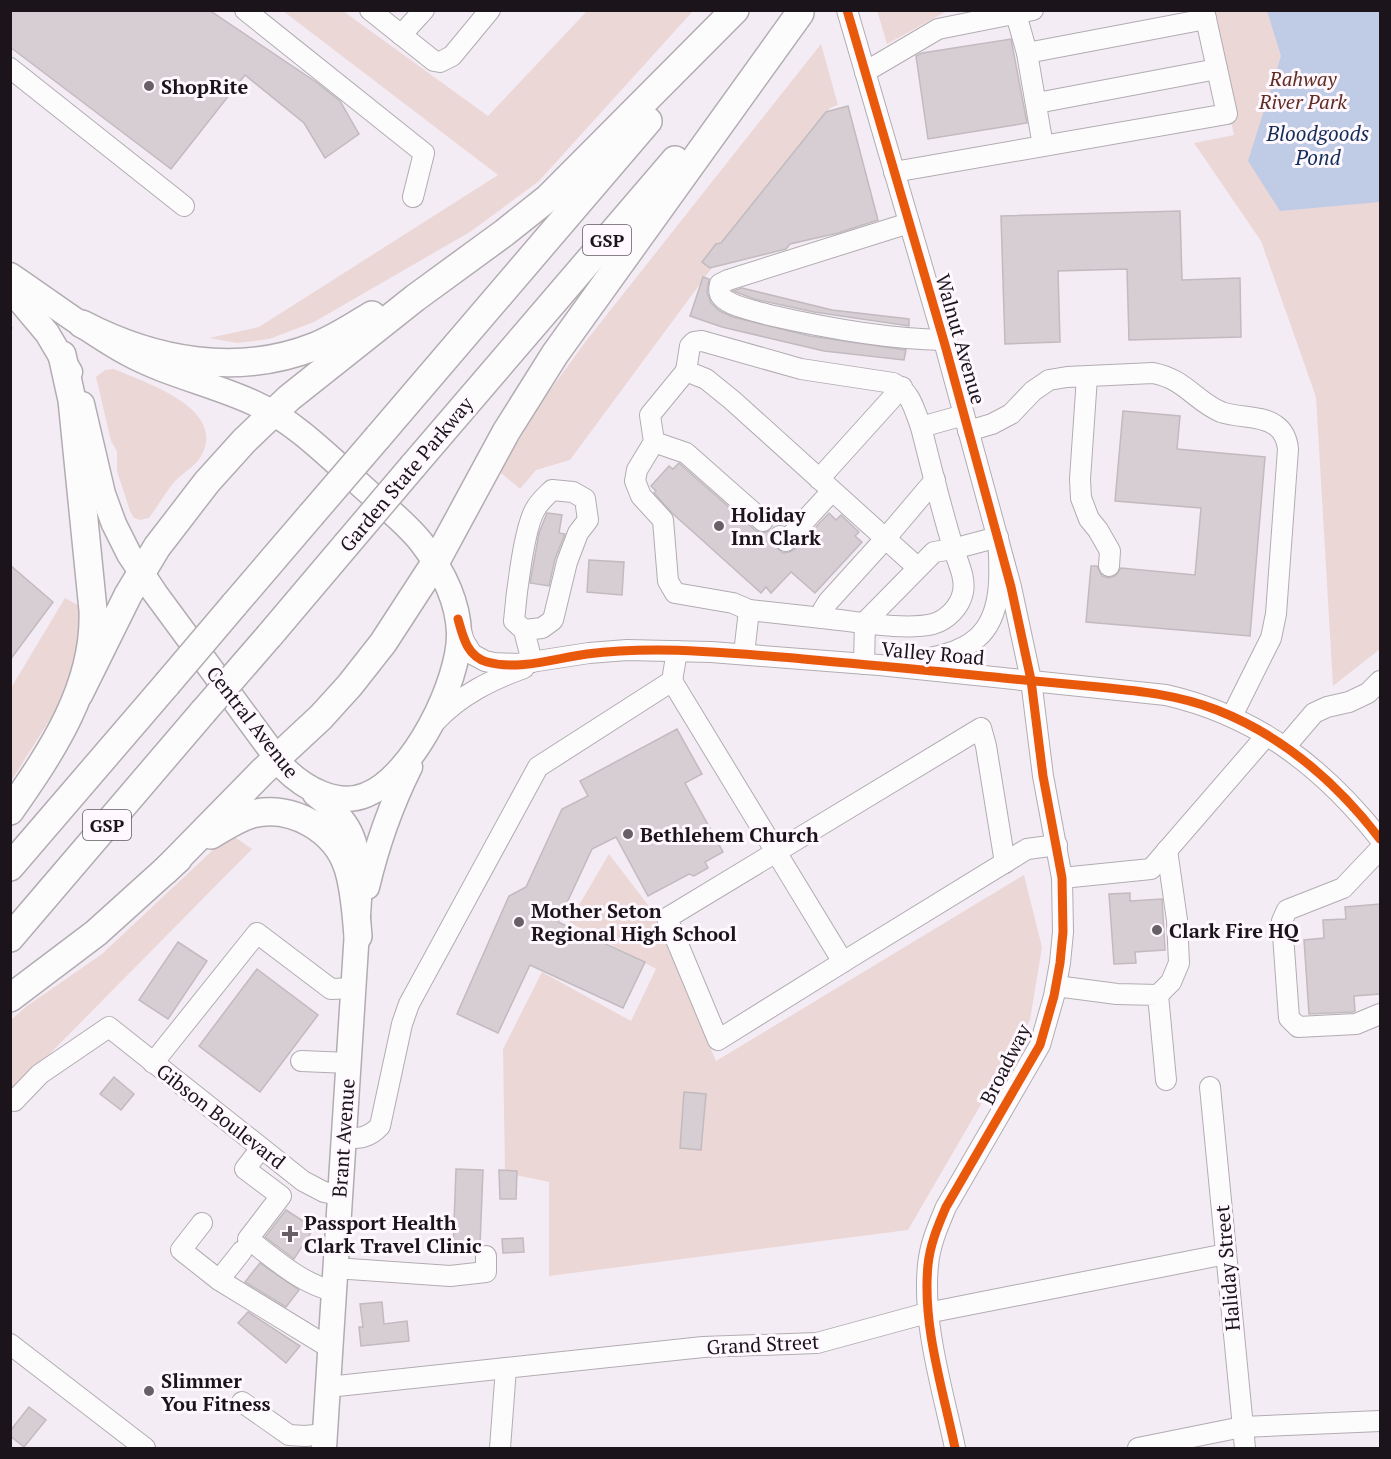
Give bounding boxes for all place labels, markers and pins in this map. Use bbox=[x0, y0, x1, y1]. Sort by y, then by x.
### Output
place label: ShopRite bbox=[161, 73, 249, 100]
marker: ShopRite bbox=[142, 79, 156, 93]
place label: Holiday Inn Clark bbox=[731, 501, 821, 551]
marker: Holiday Inn Clark bbox=[712, 519, 726, 533]
place label: Bethlehem Church bbox=[640, 821, 819, 848]
marker: Bethlehem Church bbox=[621, 827, 635, 841]
place label: Mother Seton Regional High School bbox=[531, 897, 737, 947]
marker: Mother Seton Regional High School bbox=[512, 915, 526, 929]
place label: Clark Fire HQ bbox=[1169, 917, 1300, 944]
marker: Clark Fire HQ bbox=[1150, 923, 1164, 937]
place label: Passport Health Clark Travel Clinic bbox=[304, 1209, 482, 1259]
marker: Passport Health Clark Travel Clinic bbox=[281, 1225, 299, 1243]
place label: Slimmer You Fitness bbox=[161, 1367, 271, 1417]
marker: Slimmer You Fitness bbox=[142, 1384, 156, 1398]

